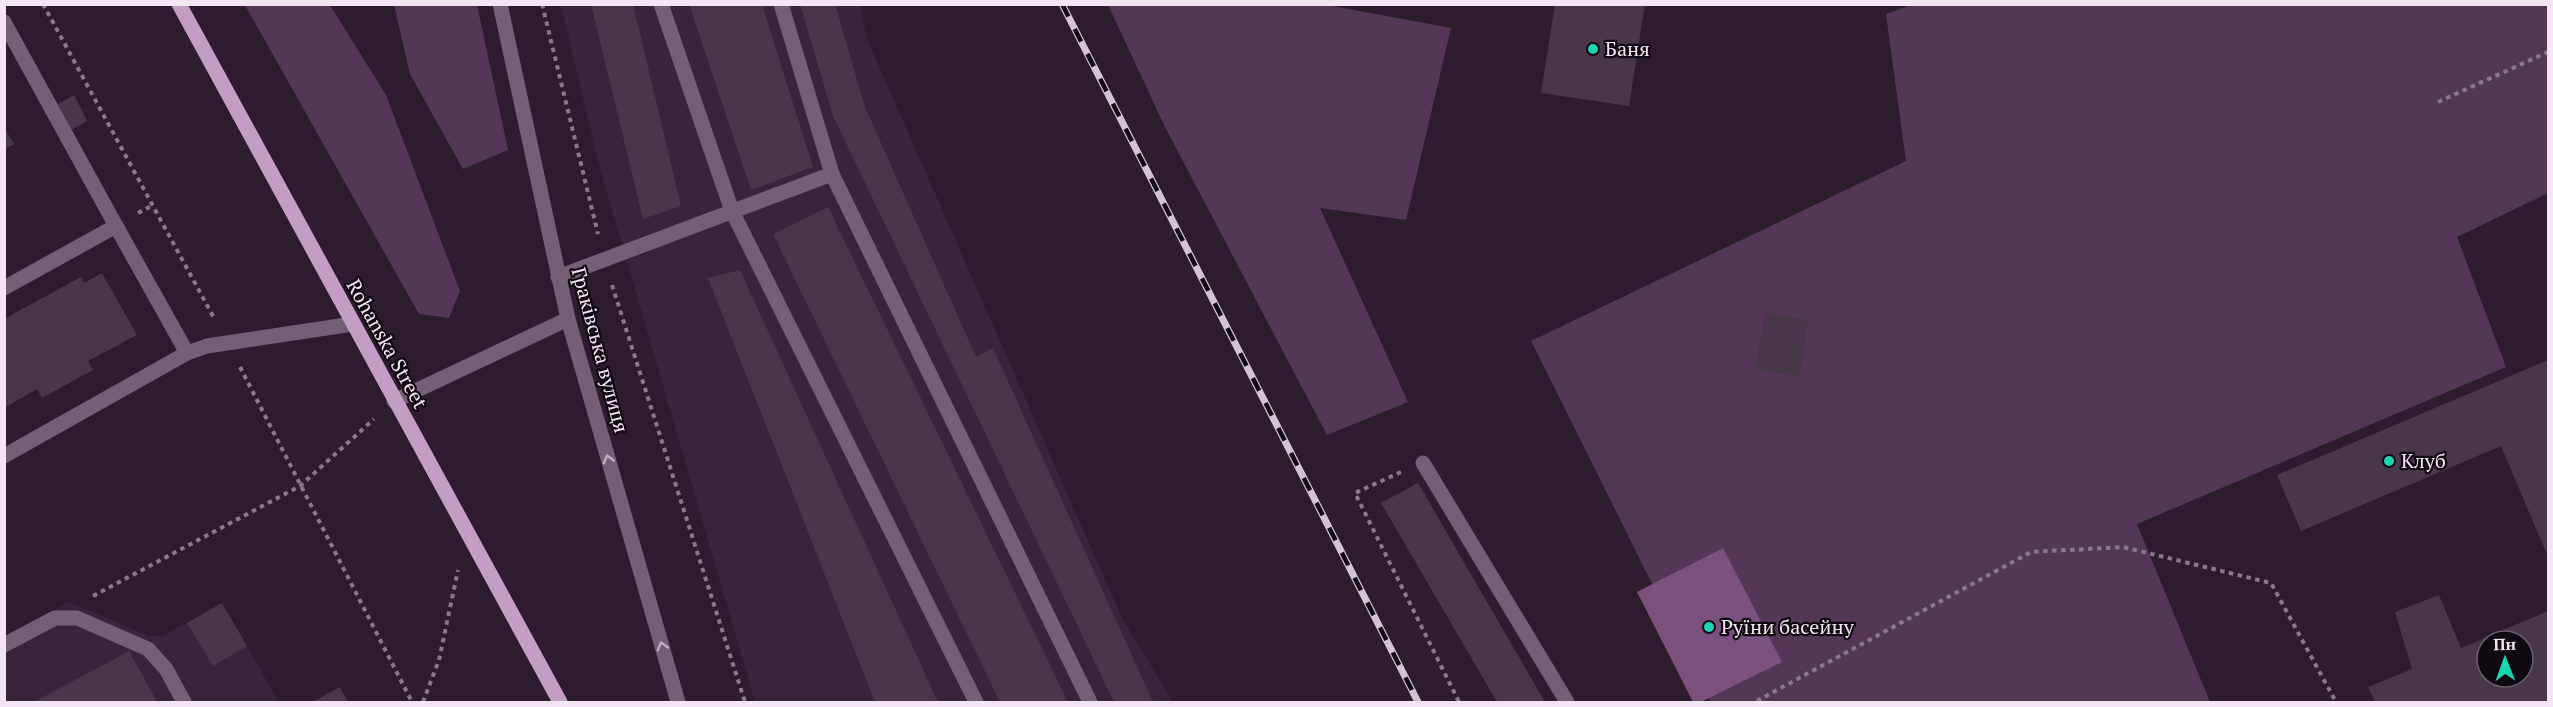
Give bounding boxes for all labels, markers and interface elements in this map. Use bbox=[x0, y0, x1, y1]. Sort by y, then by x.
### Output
place label: Баня bbox=[1605, 35, 1650, 62]
marker: Баня bbox=[1586, 42, 1600, 56]
street label: Граківська вулиця bbox=[565, 264, 636, 435]
street label: Rohanska Street bbox=[341, 274, 435, 414]
place label: Клуб bbox=[2401, 447, 2446, 474]
one-way arrow bbox=[603, 454, 615, 465]
marker: Клуб bbox=[2382, 454, 2396, 468]
place label: Руїни басейну bbox=[1721, 613, 1855, 640]
marker: Руїни басейну bbox=[1702, 620, 1716, 634]
north arrow bbox=[2475, 629, 2535, 689]
text: Пн bbox=[2493, 633, 2517, 655]
one-way arrow bbox=[657, 641, 669, 652]

